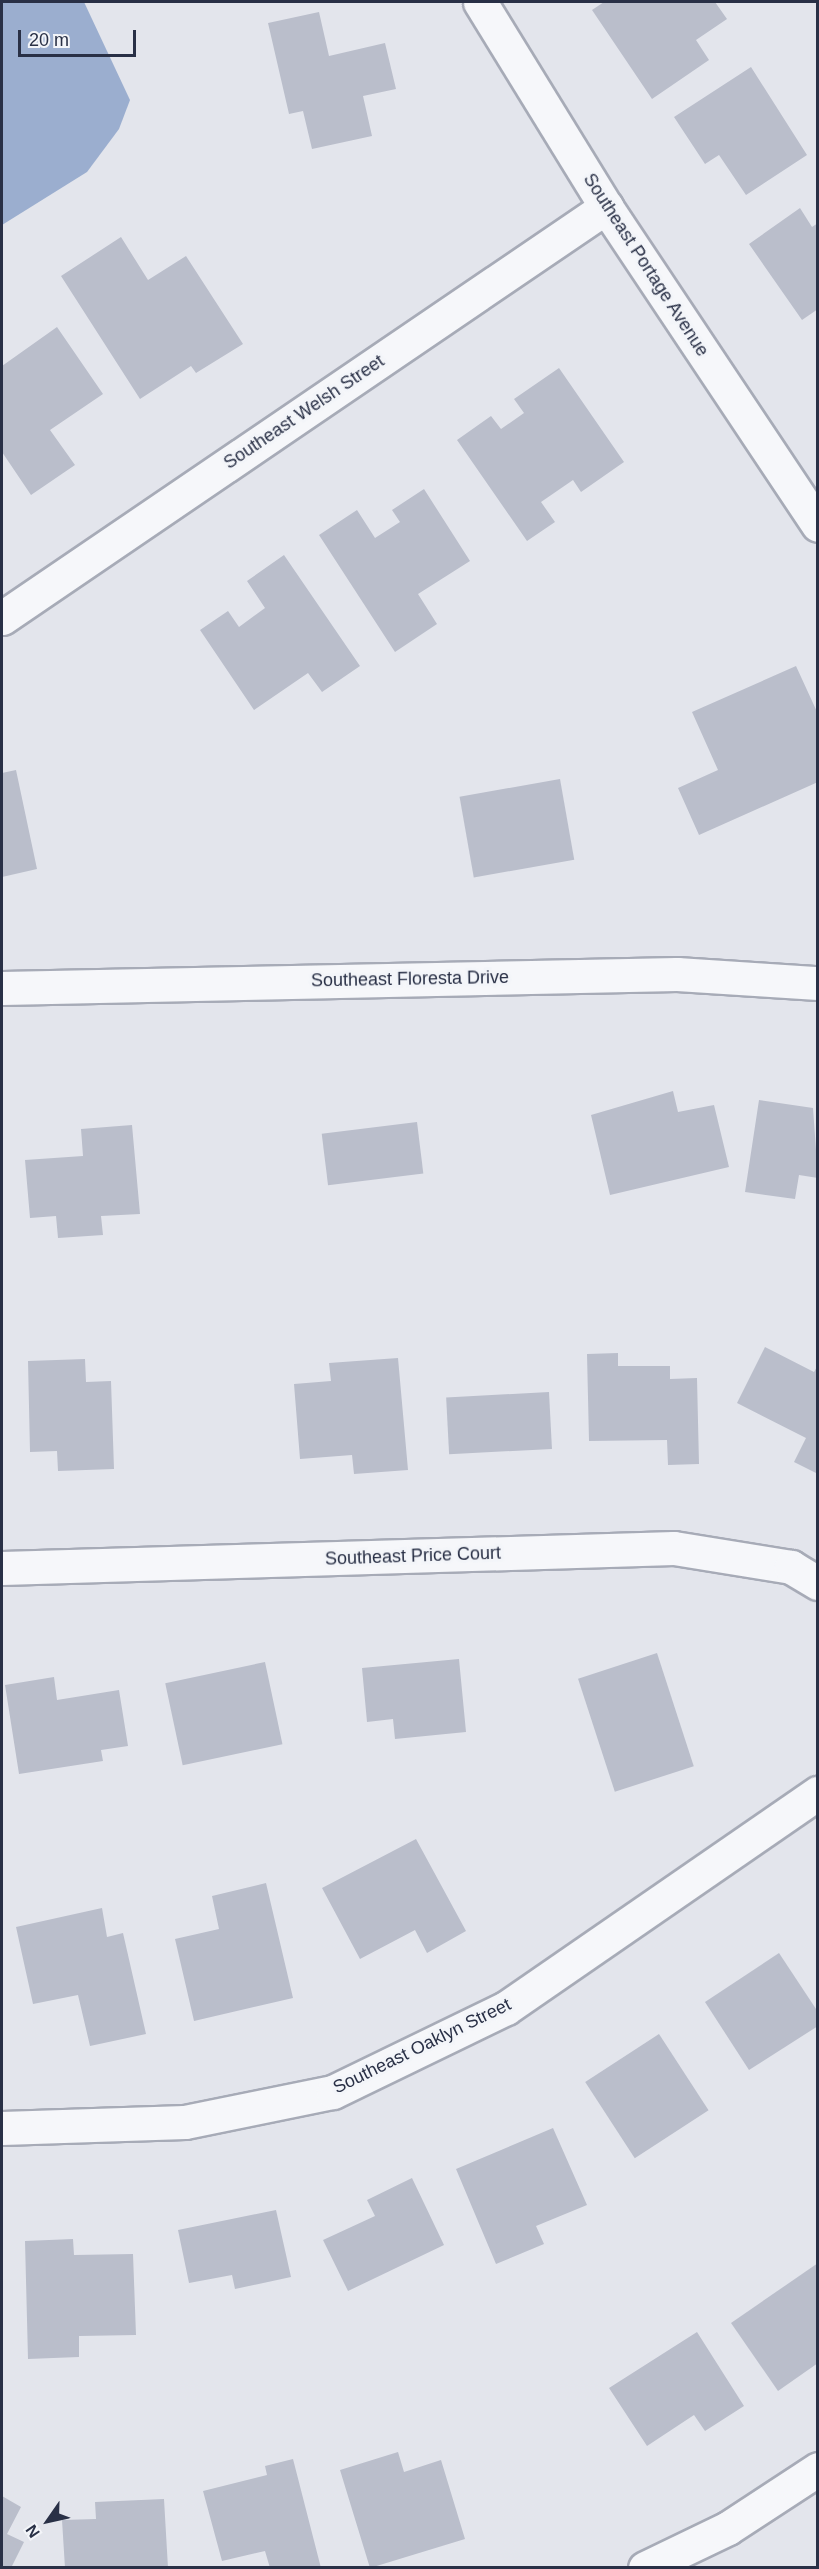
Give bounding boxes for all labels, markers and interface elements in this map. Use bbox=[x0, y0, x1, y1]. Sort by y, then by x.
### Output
scale bar bbox=[21, 18, 140, 56]
text: 20 m bbox=[29, 30, 69, 50]
street label: Southeast Portage Avenue bbox=[578, 169, 714, 361]
street label: Southeast Welsh Street bbox=[220, 350, 388, 474]
street label: Southeast Floresta Drive bbox=[311, 966, 509, 992]
street label: Southeast Price Court bbox=[325, 1542, 501, 1570]
street label: Southeast Oaklyn Street bbox=[330, 1994, 514, 2098]
north arrow bbox=[18, 2491, 78, 2551]
text: N bbox=[22, 2522, 43, 2541]

